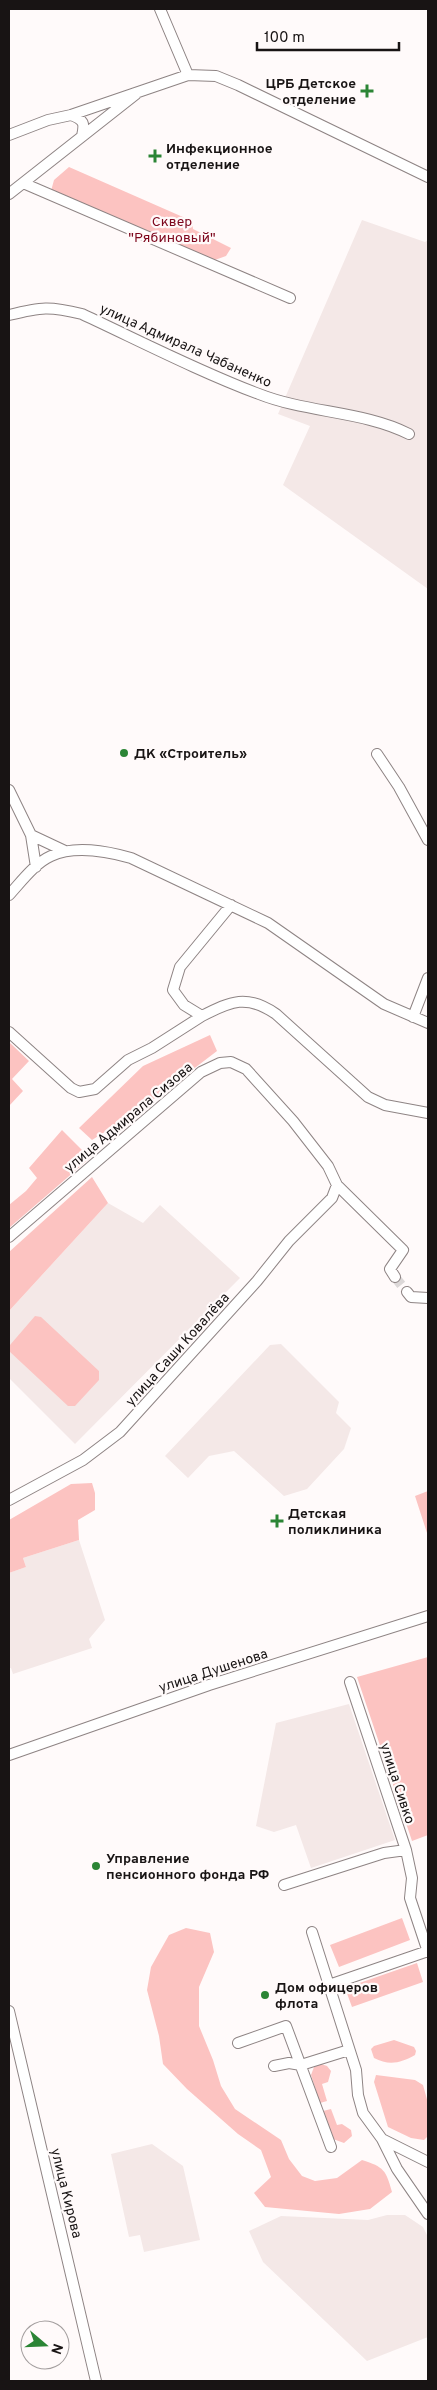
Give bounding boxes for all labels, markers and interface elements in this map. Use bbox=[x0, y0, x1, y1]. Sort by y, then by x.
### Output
scale bar bbox=[257, 20, 400, 52]
text: 100 m bbox=[264, 29, 305, 48]
place label: ЦРБ Детское отделение bbox=[265, 76, 356, 109]
marker: ЦРБ Детское отделение bbox=[360, 84, 374, 98]
place label: Инфекционное отделение bbox=[166, 141, 273, 174]
marker: Инфекционное отделение bbox=[148, 149, 162, 163]
park label: Сквер "Рябиновый" bbox=[128, 214, 216, 247]
street label: улица Адмирала Чабаненко bbox=[97, 301, 274, 392]
place label: ДК «Строитель» bbox=[134, 746, 247, 763]
marker: ДК «Строитель» bbox=[118, 747, 130, 759]
street label: улица Адмирала Сизова bbox=[61, 1059, 197, 1177]
street label: улица Саши Ковалёва bbox=[123, 1290, 234, 1410]
place label: Детская поликлиника bbox=[288, 1506, 382, 1539]
marker: Детская поликлиника bbox=[270, 1514, 284, 1528]
street label: улица Душенова bbox=[157, 1646, 270, 1697]
street label: улица Сивко bbox=[375, 1741, 418, 1826]
place label: Управление пенсионного фонда РФ bbox=[106, 1851, 269, 1884]
marker: Управление пенсионного фонда РФ bbox=[90, 1860, 102, 1872]
place label: Дом офицеров флота bbox=[275, 1980, 378, 2013]
marker: Дом офицеров флота bbox=[259, 1989, 271, 2001]
street label: улица Кирова bbox=[46, 2147, 85, 2240]
north arrow bbox=[20, 2320, 70, 2370]
text: N bbox=[46, 2341, 66, 2356]

